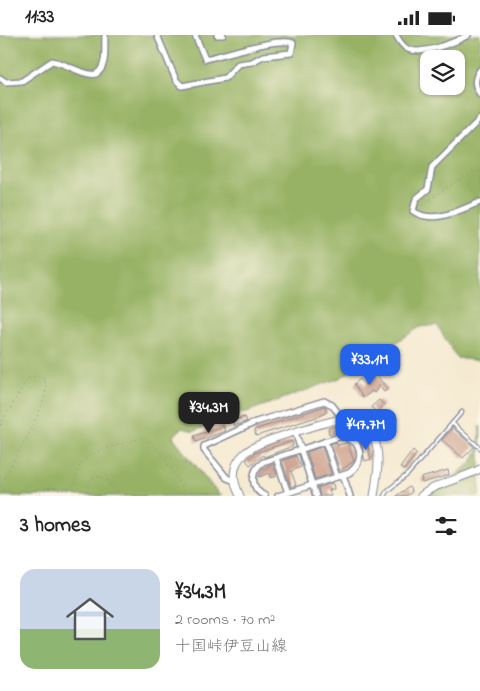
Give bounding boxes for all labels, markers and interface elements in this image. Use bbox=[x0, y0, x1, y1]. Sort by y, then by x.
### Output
text: 11:33 bbox=[25, 4, 54, 31]
map controls bbox=[420, 50, 465, 95]
button: layers bbox=[420, 50, 465, 95]
pin: ¥33.1M bbox=[329, 343, 411, 386]
text: ¥33.1M bbox=[351, 348, 389, 372]
pin: ¥34.3M bbox=[168, 391, 250, 434]
text: ¥34.3M bbox=[189, 396, 229, 420]
pin: ¥47.7M bbox=[325, 409, 407, 451]
text: ¥47.7M bbox=[347, 413, 386, 437]
text: 3 homes bbox=[20, 511, 91, 541]
icon: filters bbox=[432, 512, 460, 540]
text: ¥34.3M bbox=[175, 578, 226, 608]
icon: home bbox=[60, 589, 120, 649]
text: 2 rooms · 70 m² bbox=[175, 608, 275, 632]
text: 十国峠伊豆山線 bbox=[175, 635, 287, 659]

